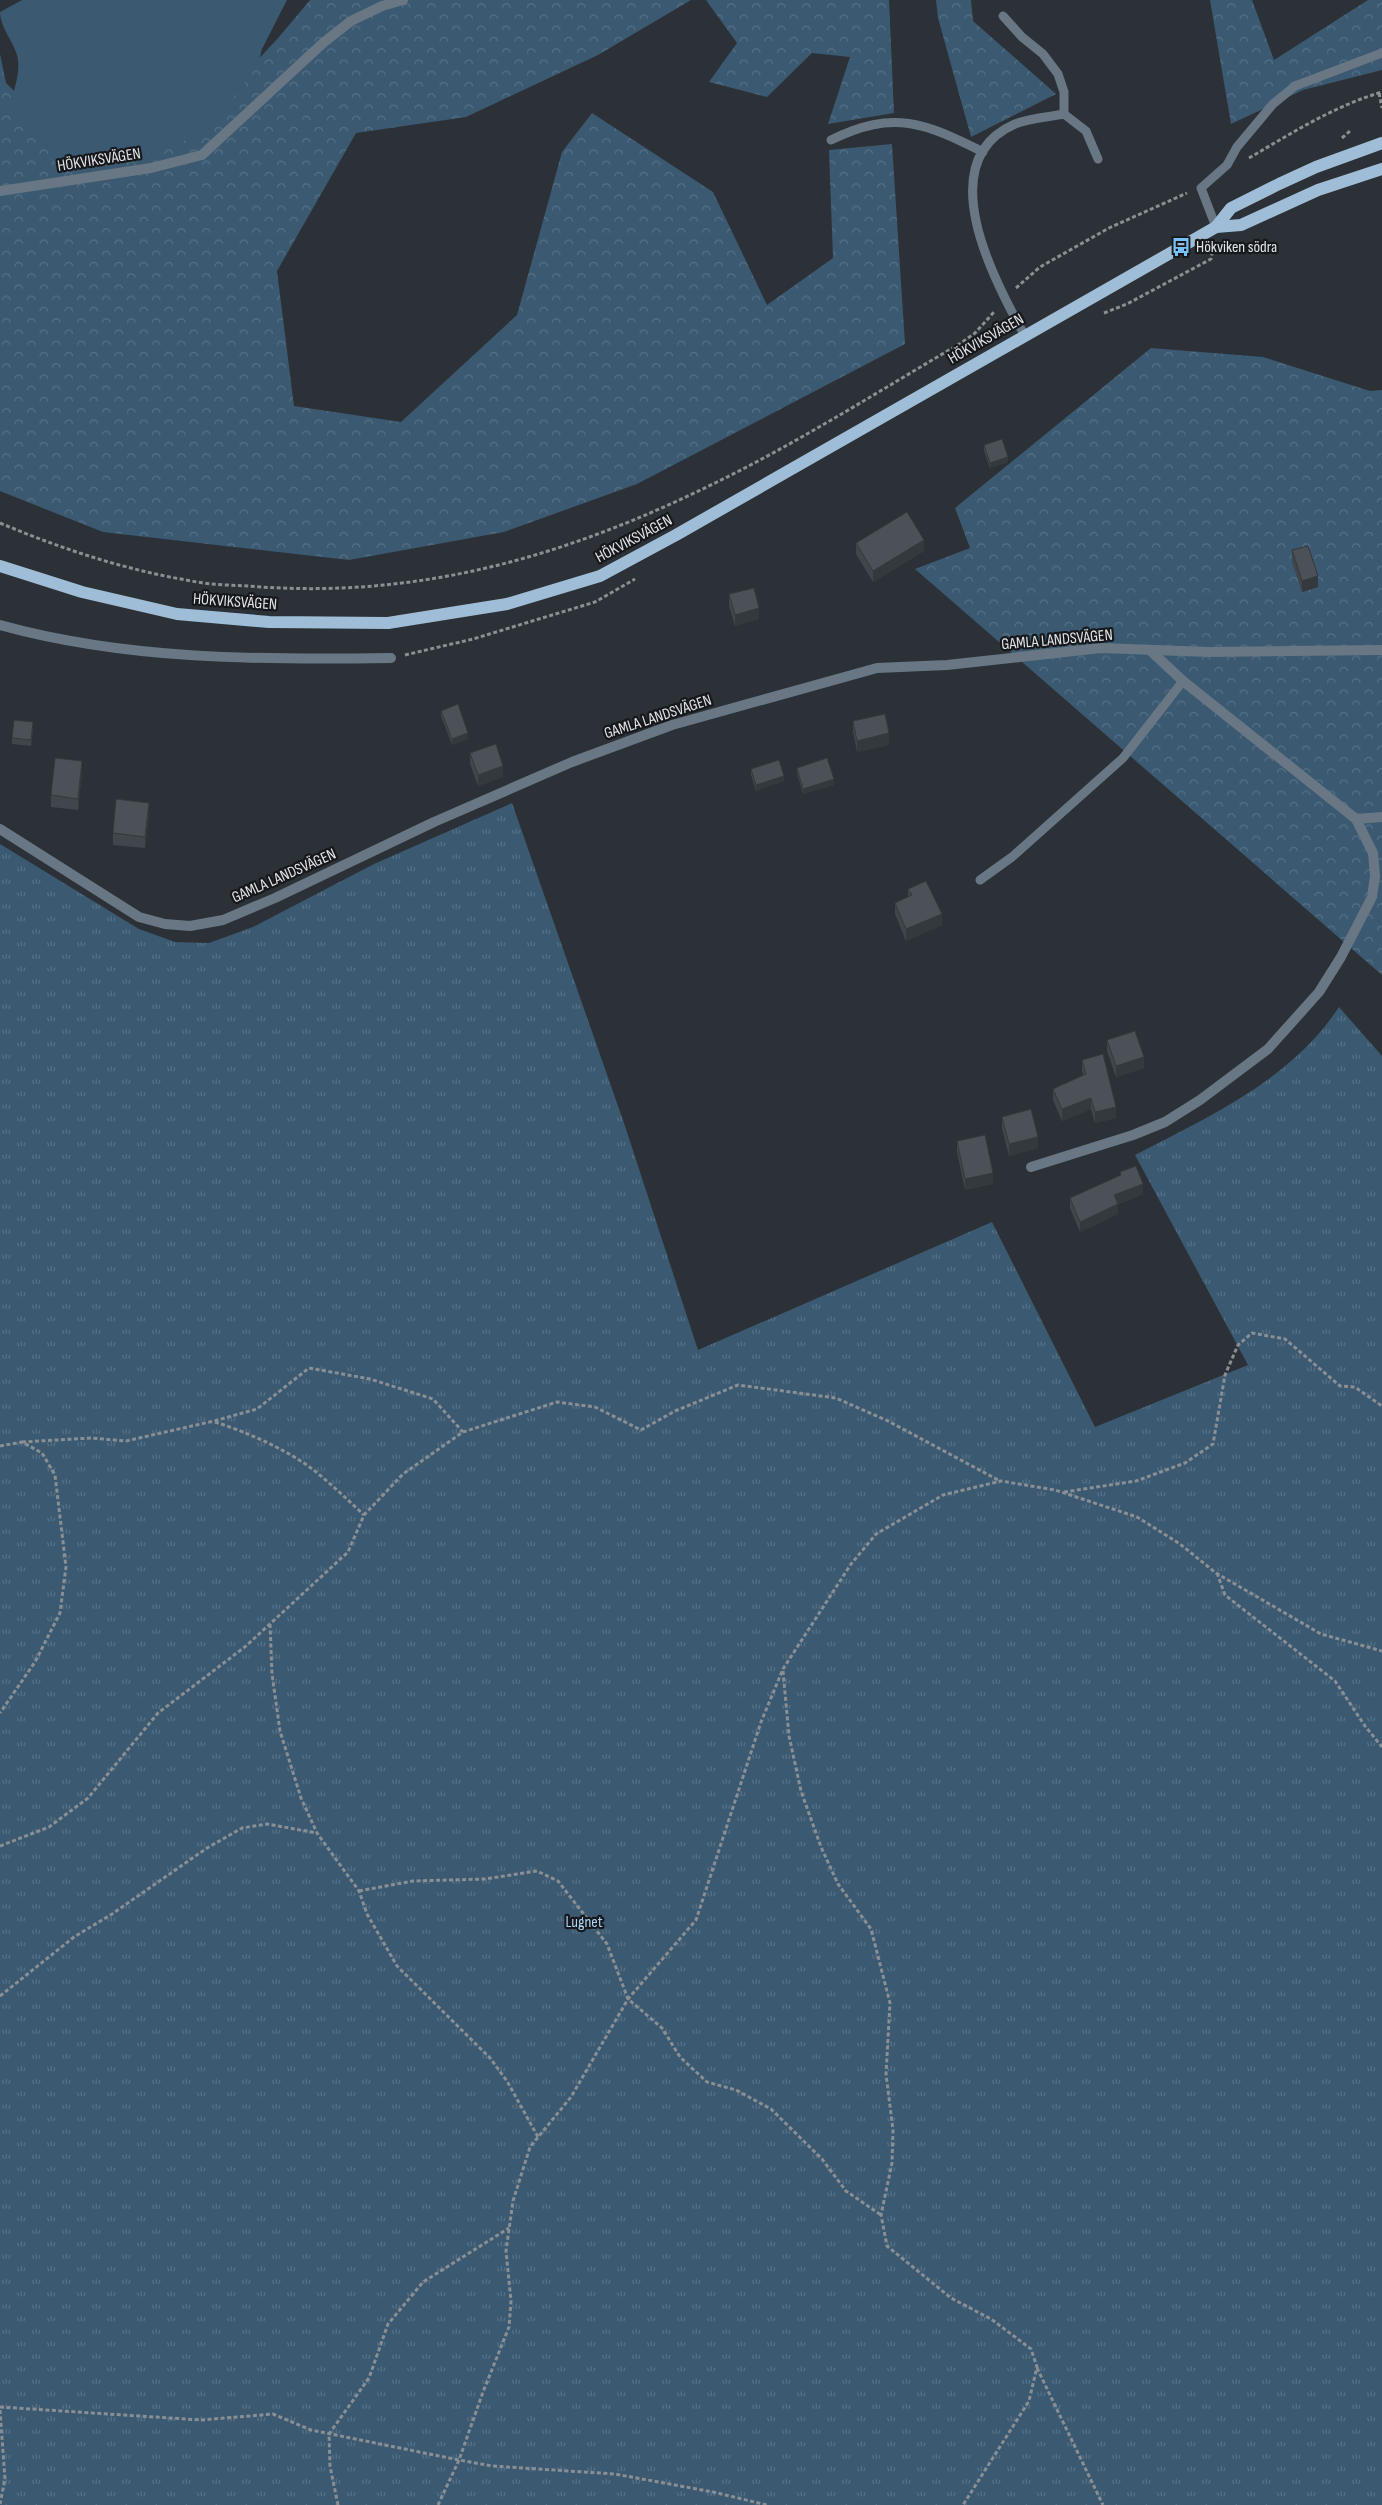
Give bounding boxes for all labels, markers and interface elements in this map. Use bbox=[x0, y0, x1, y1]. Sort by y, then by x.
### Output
street label: HÖKVIKSVÄGEN bbox=[56, 144, 142, 176]
bus stop icon: Hökviken södra bbox=[1170, 236, 1192, 258]
place label: Hökviken södra bbox=[1196, 238, 1277, 257]
street label: HÖKVIKSVÄGEN bbox=[945, 310, 1027, 368]
street label: HÖKVIKSVÄGEN bbox=[592, 511, 676, 567]
street label: HÖKVIKSVÄGEN bbox=[192, 590, 278, 614]
street label: GAMLA LANDSVÄGEN bbox=[1001, 626, 1113, 654]
street label: GAMLA LANDSVÄGEN bbox=[602, 691, 714, 743]
street label: GAMLA LANDSVÄGEN bbox=[229, 845, 339, 907]
park label: Lugnet bbox=[565, 1913, 603, 1932]

